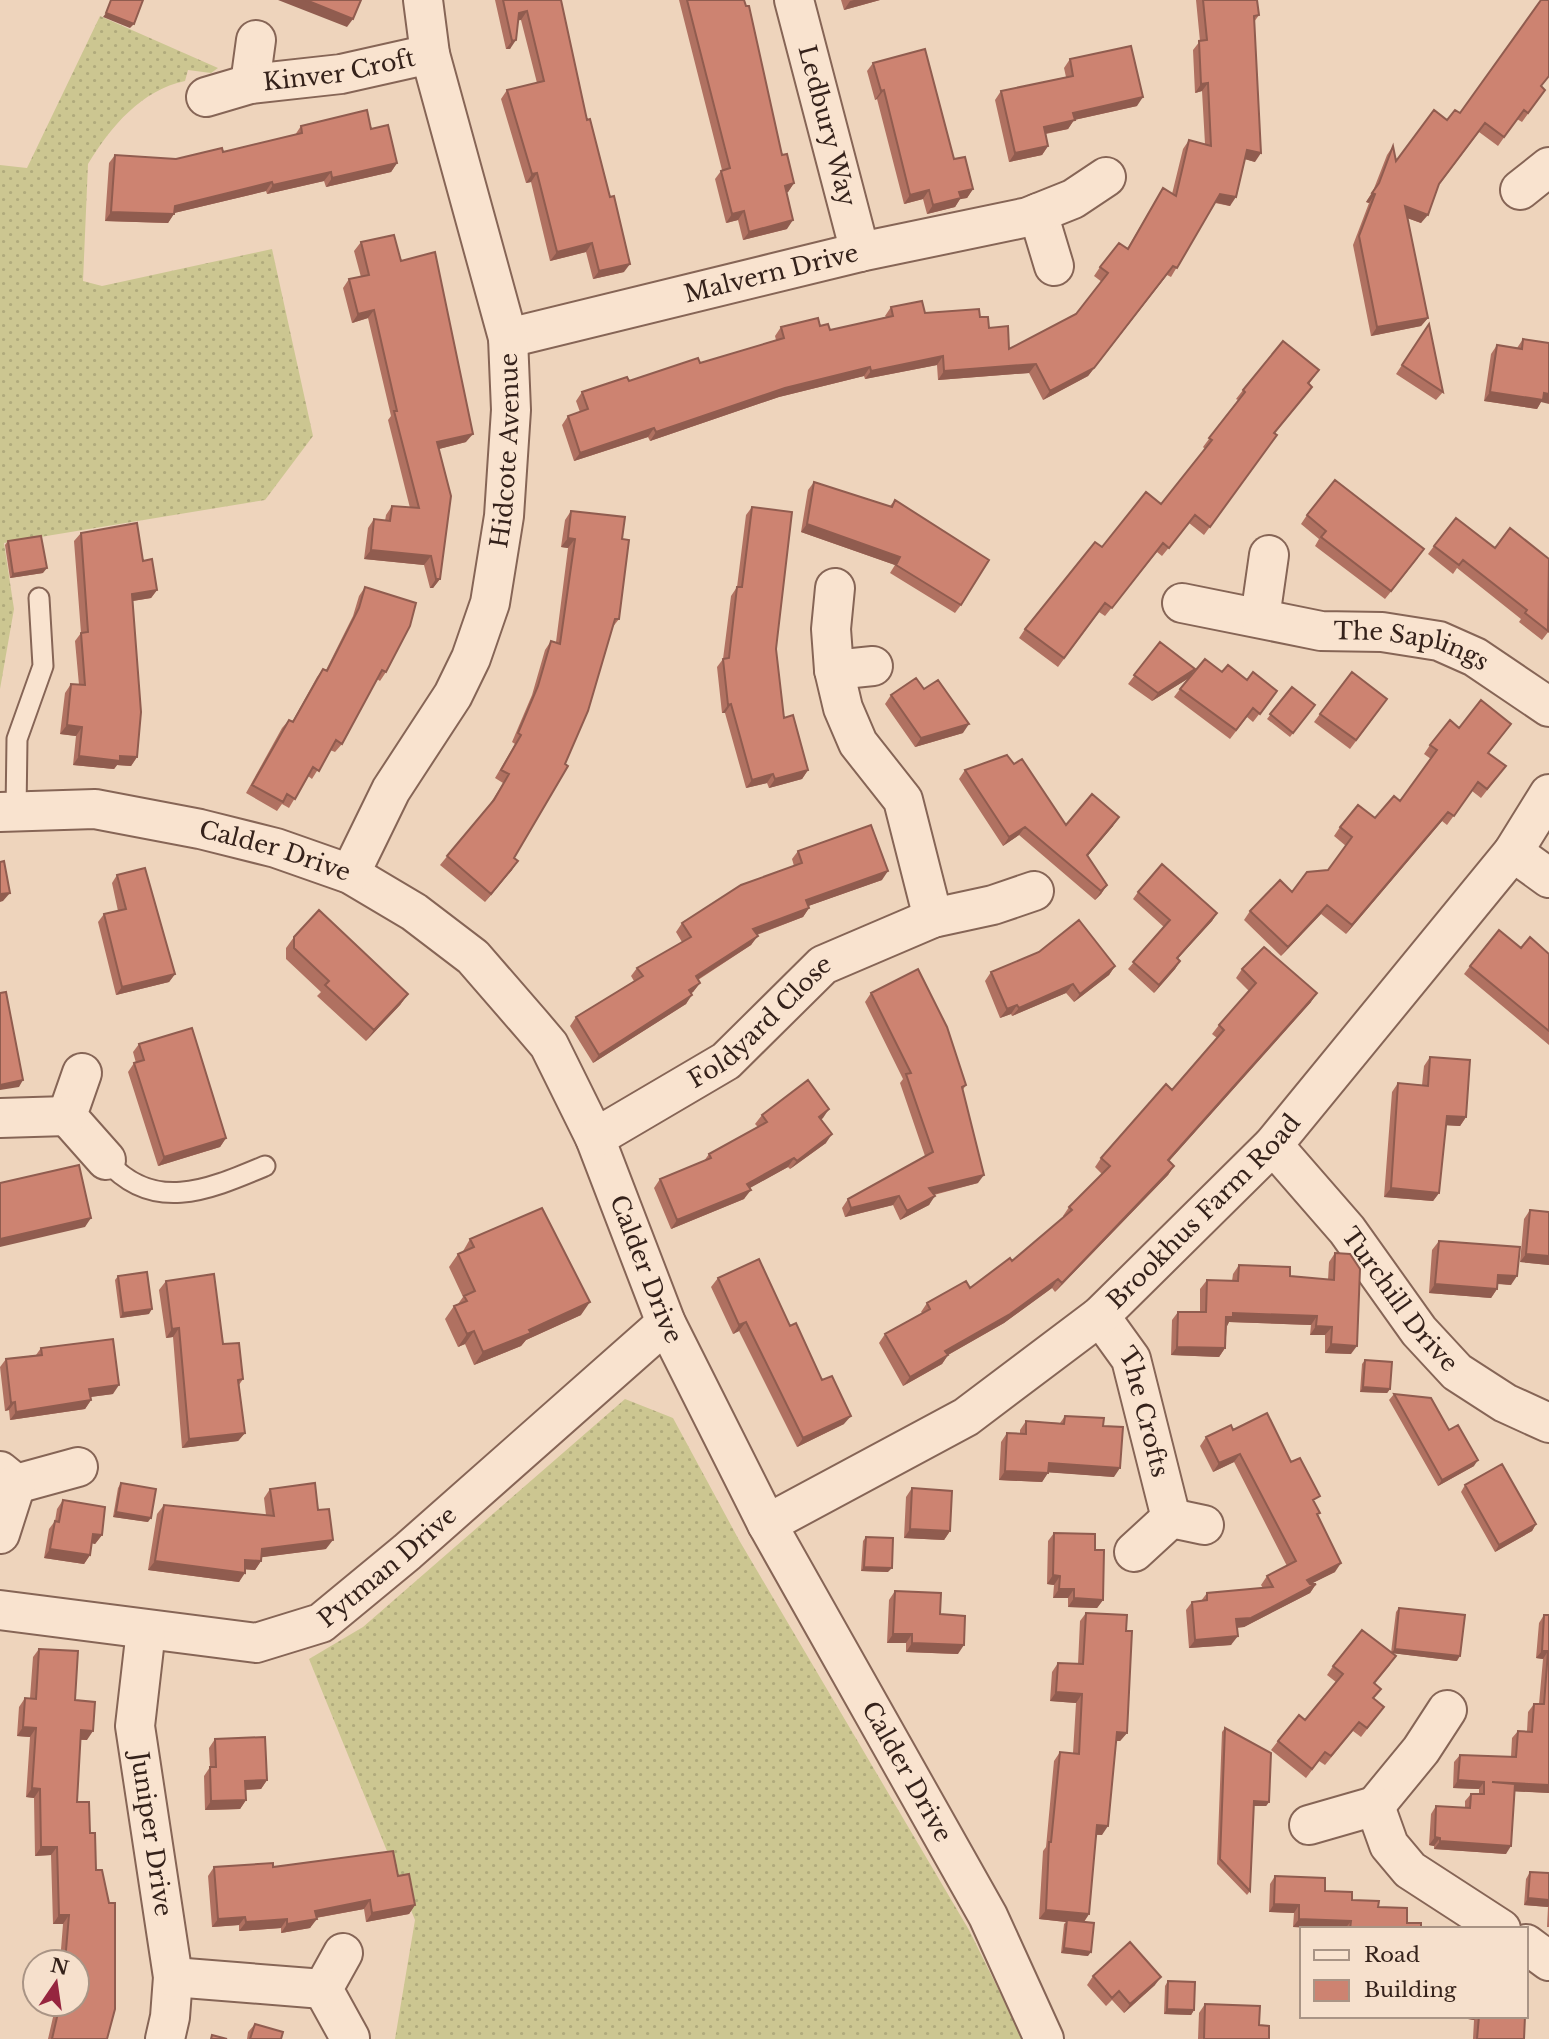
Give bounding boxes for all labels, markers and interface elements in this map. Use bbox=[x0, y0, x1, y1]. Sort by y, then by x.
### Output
street label: Ledbury Way bbox=[792, 42, 863, 210]
street label: Kinver Croft bbox=[262, 43, 418, 96]
street label: Malvern Drive bbox=[681, 238, 861, 308]
street label: Hidcote Avenue bbox=[484, 352, 525, 550]
street label: The Saplings bbox=[1333, 616, 1495, 676]
street label: Calder Drive bbox=[196, 814, 355, 887]
street label: Foldyard Close bbox=[683, 948, 835, 1094]
street label: Brookhus Farm Road bbox=[1101, 1108, 1306, 1315]
street label: Calder Drive bbox=[604, 1191, 689, 1348]
street label: Turchill Drive bbox=[1336, 1222, 1464, 1377]
street label: The Crofts bbox=[1113, 1341, 1175, 1480]
street label: Pytman Drive bbox=[312, 1500, 462, 1633]
street label: Calder Drive bbox=[856, 1696, 958, 1847]
street label: Juniper Drive bbox=[125, 1747, 179, 1918]
legend bbox=[1300, 1927, 1528, 2018]
text: Road bbox=[1364, 1942, 1420, 1968]
north arrow bbox=[21, 1948, 91, 2018]
text: N bbox=[48, 1954, 71, 1980]
text: Building bbox=[1364, 1977, 1457, 2003]

